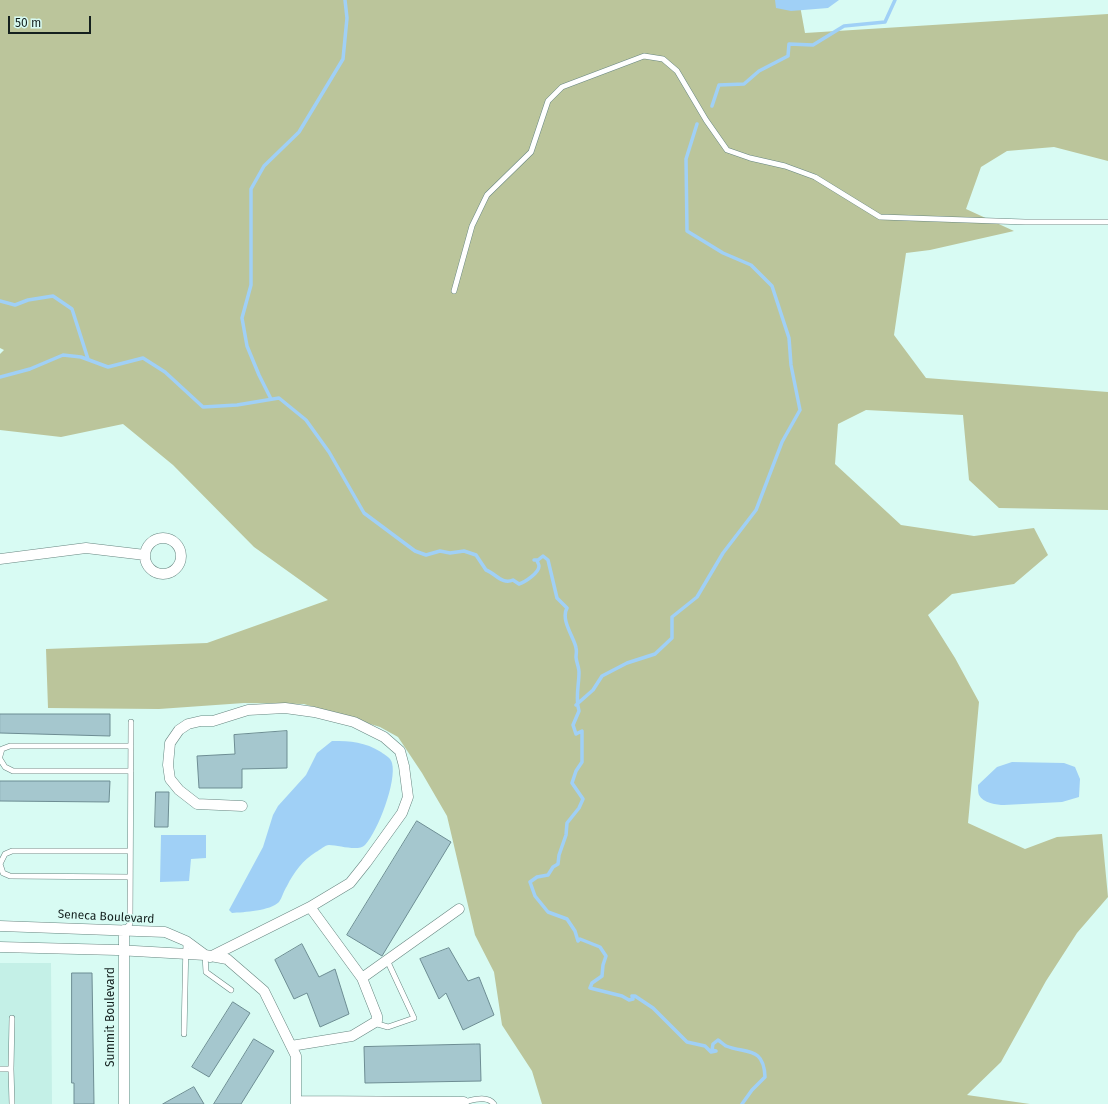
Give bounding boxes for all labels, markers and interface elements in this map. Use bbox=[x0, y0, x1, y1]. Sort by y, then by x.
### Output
scale bar bbox=[10, 8, 93, 34]
text: 50 m bbox=[15, 16, 41, 30]
street label: Seneca Boulevard bbox=[57, 907, 155, 927]
street label: Summit Boulevard bbox=[104, 967, 118, 1067]

